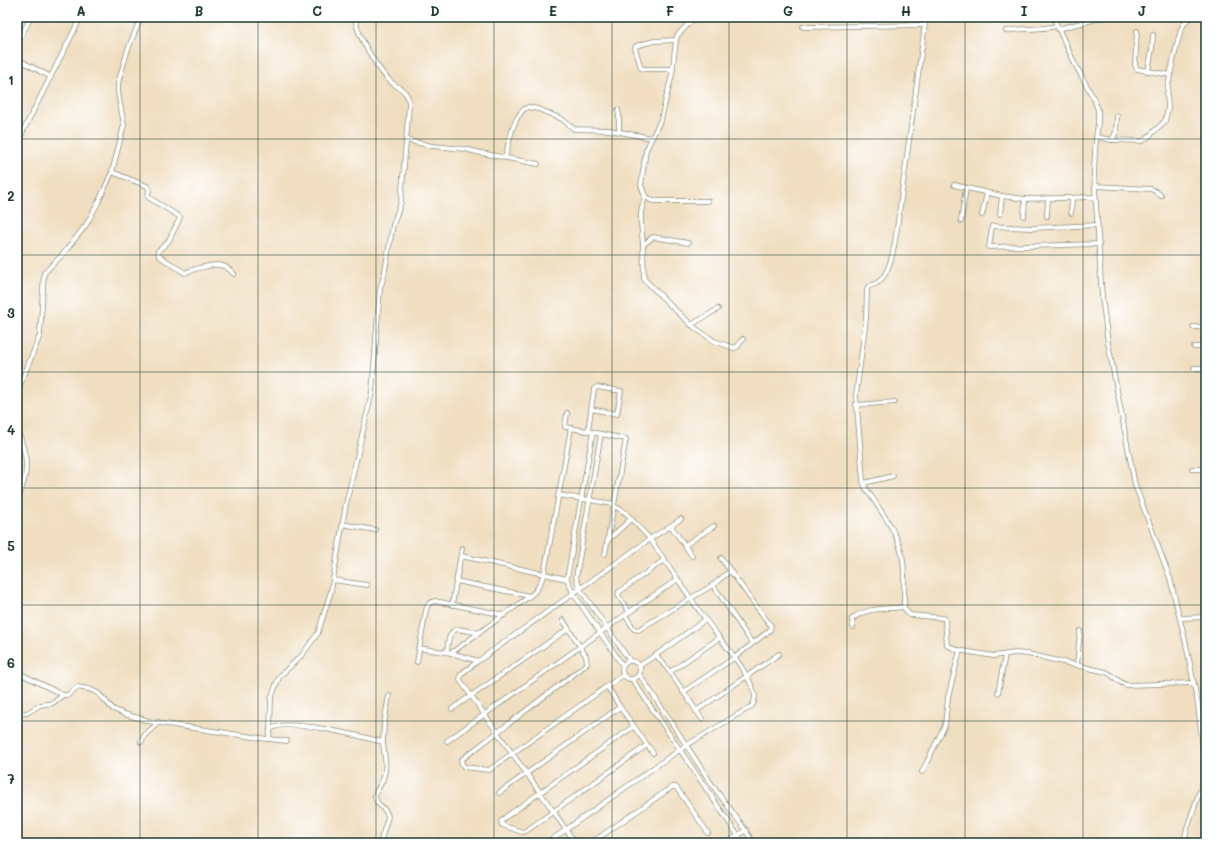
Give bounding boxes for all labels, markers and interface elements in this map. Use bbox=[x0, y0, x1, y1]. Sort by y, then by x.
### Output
text: A bbox=[76, 2, 86, 19]
text: B bbox=[195, 2, 204, 19]
text: C bbox=[312, 2, 322, 19]
text: D bbox=[430, 2, 440, 19]
text: E bbox=[549, 2, 557, 19]
text: F bbox=[666, 2, 674, 19]
text: G bbox=[783, 2, 793, 19]
text: H bbox=[901, 2, 911, 19]
text: I bbox=[1021, 2, 1028, 19]
text: J bbox=[1138, 2, 1146, 19]
text: 1 bbox=[8, 71, 14, 88]
text: 2 bbox=[7, 187, 15, 204]
text: 3 bbox=[7, 304, 15, 321]
text: 4 bbox=[7, 421, 15, 438]
text: 5 bbox=[7, 537, 15, 554]
text: 6 bbox=[7, 654, 15, 671]
text: 7 bbox=[7, 770, 15, 787]

